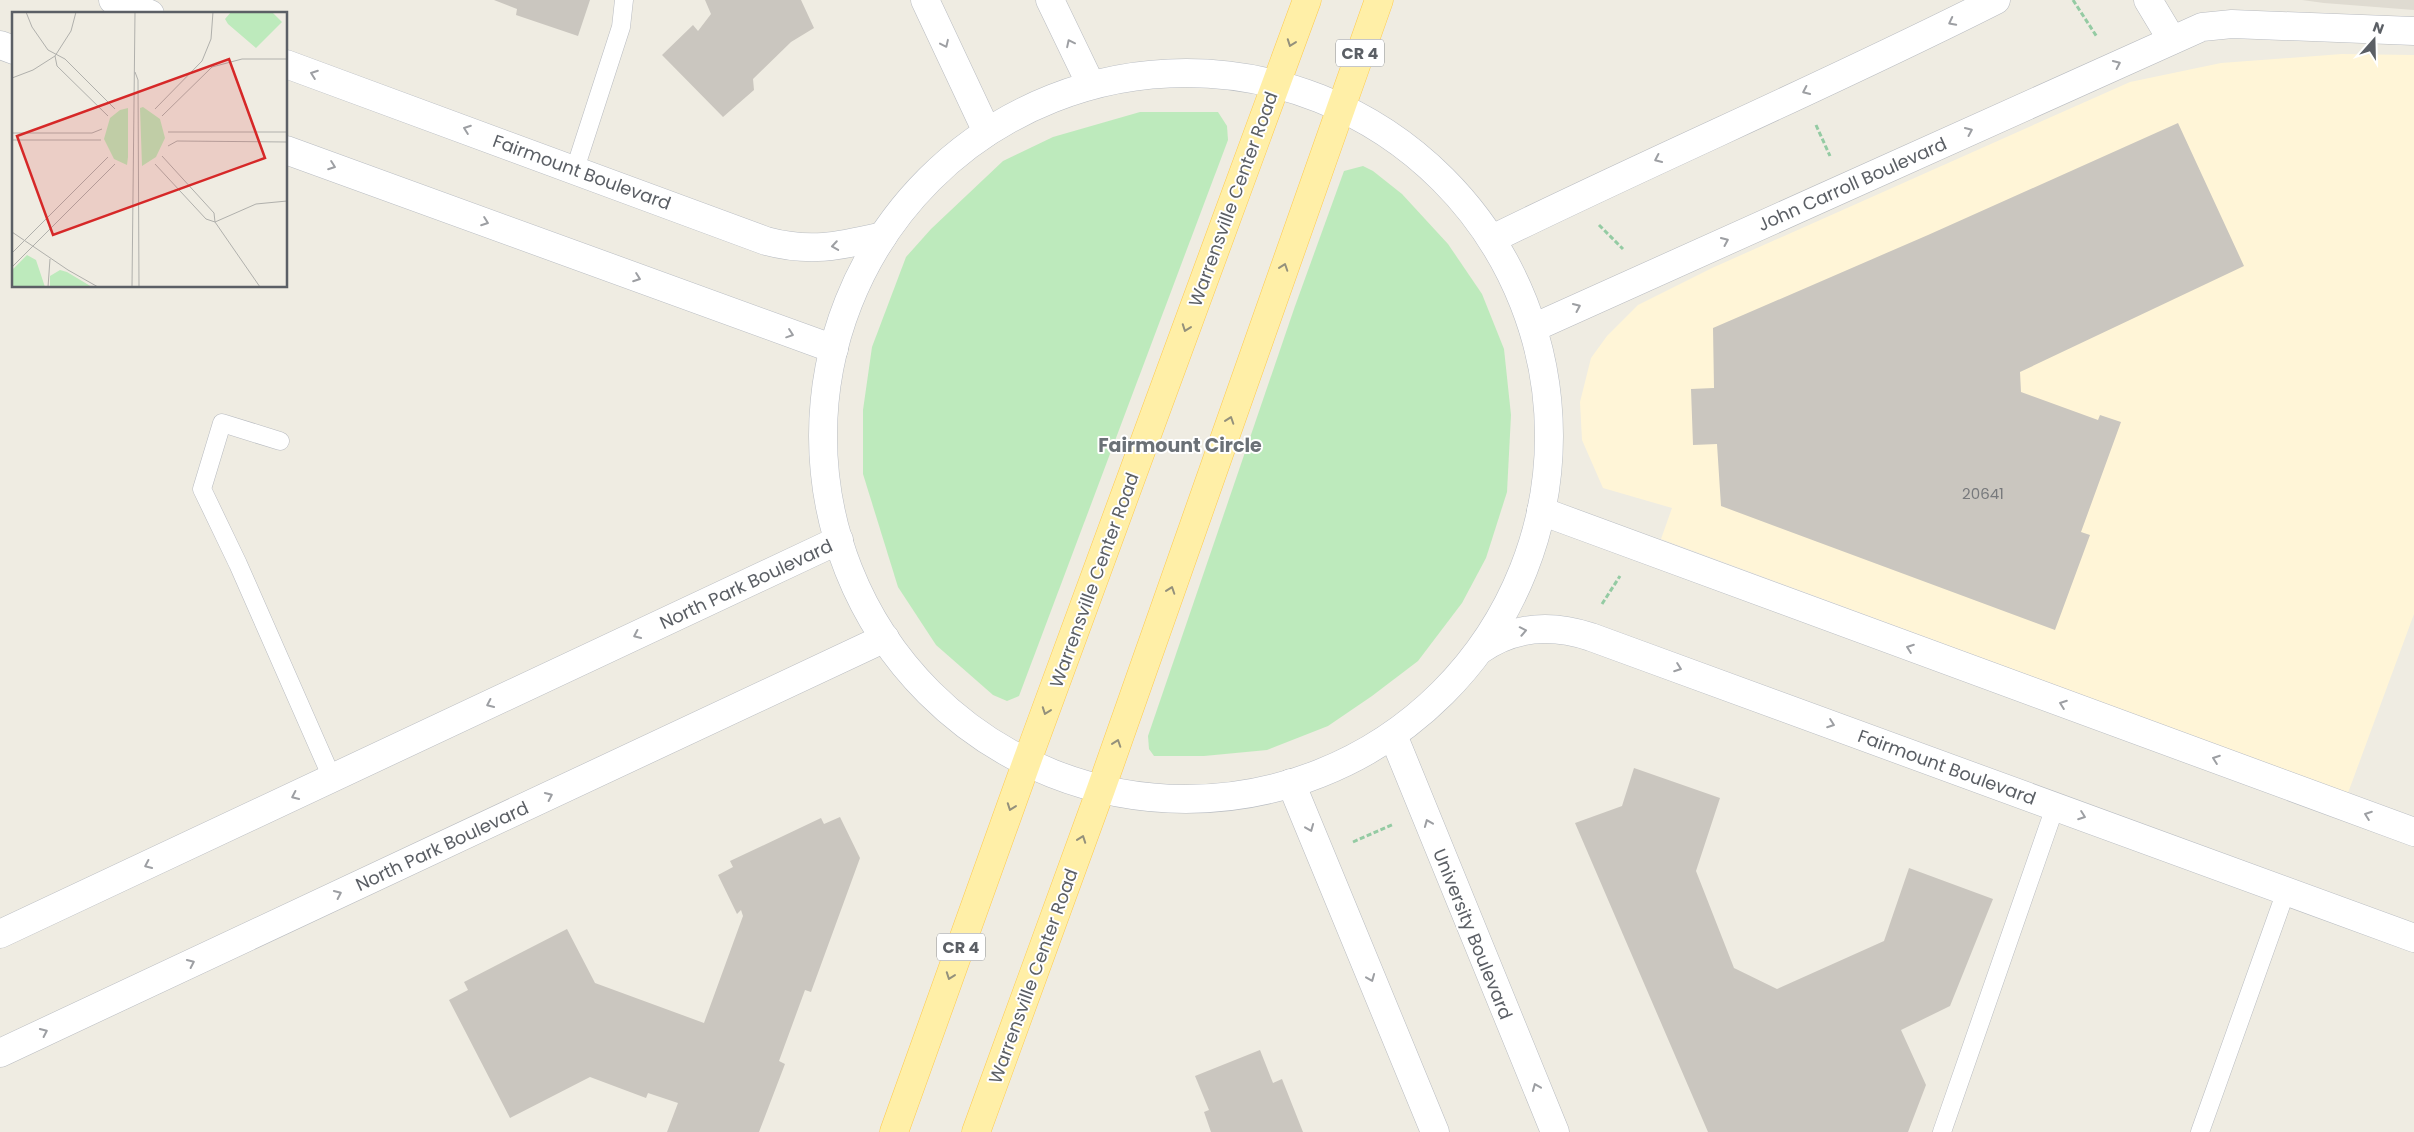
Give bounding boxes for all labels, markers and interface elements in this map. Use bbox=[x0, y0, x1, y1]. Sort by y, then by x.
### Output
inset map bbox=[12, 12, 288, 288]
north arrow bbox=[2349, 15, 2399, 65]
one-way arrow bbox=[1949, 16, 1958, 26]
text: N bbox=[2370, 17, 2387, 39]
one-way arrow bbox=[1287, 38, 1297, 46]
one-way arrow bbox=[939, 39, 950, 48]
one-way arrow bbox=[1066, 39, 1077, 48]
road number: CR 4 bbox=[1336, 40, 1384, 66]
one-way arrow bbox=[2112, 61, 2121, 71]
one-way arrow bbox=[310, 70, 319, 80]
one-way arrow bbox=[1802, 85, 1811, 95]
street label: Warrensville Center Road bbox=[1182, 88, 1284, 310]
one-way arrow bbox=[463, 125, 471, 135]
one-way arrow bbox=[1964, 127, 1973, 138]
street label: Fairmount Boulevard bbox=[490, 128, 674, 216]
street label: John Carroll Boulevard bbox=[1754, 131, 1950, 237]
one-way arrow bbox=[1654, 153, 1663, 164]
one-way arrow bbox=[327, 160, 336, 170]
one-way arrow bbox=[480, 216, 488, 226]
one-way arrow bbox=[1720, 236, 1729, 247]
one-way arrow bbox=[831, 240, 839, 251]
one-way arrow bbox=[1278, 263, 1288, 272]
one-way arrow bbox=[633, 272, 641, 282]
one-way arrow bbox=[1572, 303, 1581, 314]
one-way arrow bbox=[1182, 323, 1192, 332]
one-way arrow bbox=[785, 328, 794, 338]
one-way arrow bbox=[1224, 416, 1234, 425]
district label: Fairmount Circle bbox=[1098, 432, 1262, 459]
street label: Warrensville Center Road bbox=[1043, 469, 1145, 691]
house number: 20641 bbox=[1962, 483, 2004, 504]
street label: North Park Boulevard bbox=[656, 533, 836, 635]
one-way arrow bbox=[1165, 586, 1175, 595]
one-way arrow bbox=[1518, 627, 1527, 637]
one-way arrow bbox=[633, 629, 642, 640]
one-way arrow bbox=[1907, 644, 1915, 654]
one-way arrow bbox=[1673, 662, 1682, 672]
one-way arrow bbox=[486, 698, 495, 709]
one-way arrow bbox=[2059, 700, 2068, 710]
one-way arrow bbox=[1042, 706, 1052, 715]
one-way arrow bbox=[1826, 718, 1835, 728]
street label: Fairmount Boulevard bbox=[1855, 723, 2039, 811]
one-way arrow bbox=[1111, 740, 1121, 748]
one-way arrow bbox=[2212, 755, 2220, 765]
one-way arrow bbox=[291, 789, 300, 800]
one-way arrow bbox=[544, 792, 553, 802]
street label: North Park Boulevard bbox=[352, 795, 532, 897]
one-way arrow bbox=[1007, 802, 1017, 811]
one-way arrow bbox=[2077, 810, 2086, 820]
one-way arrow bbox=[2364, 811, 2373, 821]
one-way arrow bbox=[1424, 819, 1435, 828]
one-way arrow bbox=[1303, 823, 1314, 832]
one-way arrow bbox=[1076, 836, 1086, 844]
street label: University Boulevard bbox=[1427, 845, 1519, 1023]
one-way arrow bbox=[144, 858, 153, 869]
street label: Warrensville Center Road bbox=[982, 865, 1084, 1087]
one-way arrow bbox=[333, 891, 342, 901]
road number: CR 4 bbox=[937, 934, 985, 960]
one-way arrow bbox=[186, 959, 195, 970]
one-way arrow bbox=[946, 972, 956, 980]
one-way arrow bbox=[1365, 973, 1376, 982]
one-way arrow bbox=[39, 1028, 48, 1039]
one-way arrow bbox=[1532, 1083, 1542, 1092]

